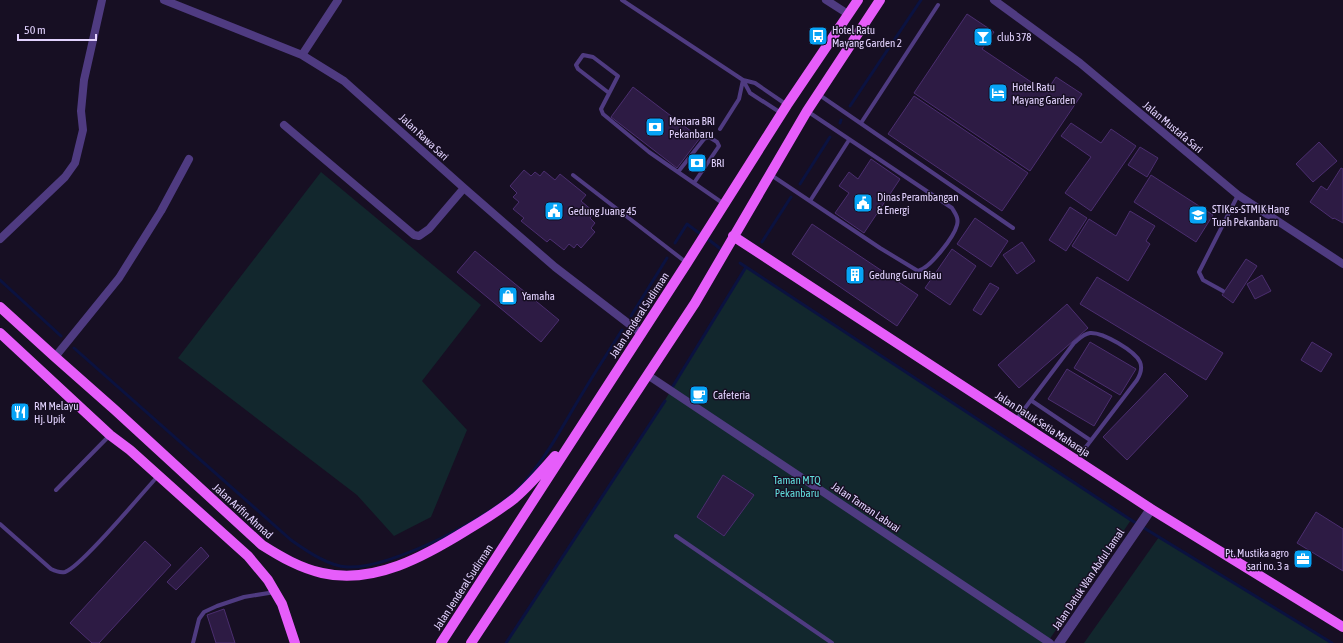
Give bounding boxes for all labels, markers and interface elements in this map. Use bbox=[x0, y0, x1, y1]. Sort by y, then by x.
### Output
scale bar bbox=[18, 16, 96, 42]
text: 50 m bbox=[24, 23, 46, 37]
place label: Hotel Ratu Mayang Garden 2 bbox=[832, 24, 902, 49]
bus stop icon: Hotel Ratu Mayang Garden 2 bbox=[807, 25, 829, 47]
bar icon: club 378 bbox=[972, 26, 994, 48]
place label: club 378 bbox=[997, 31, 1032, 43]
place label: Hotel Ratu Mayang Garden bbox=[1012, 81, 1075, 106]
hotel icon: Hotel Ratu Mayang Garden bbox=[987, 82, 1009, 104]
street label: Jalan Mustafa Sari bbox=[1141, 99, 1205, 155]
street label: Jalan Rawa Sari bbox=[397, 111, 451, 163]
place label: Menara BRI Pekanbaru bbox=[669, 115, 715, 140]
bank icon: Menara BRI Pekanbaru bbox=[644, 116, 666, 138]
bank icon: BRI bbox=[686, 152, 708, 174]
place label: BRI bbox=[711, 157, 725, 169]
place label: Dinas Perambangan & Energi bbox=[877, 191, 959, 216]
public building icon: Dinas Perambangan & Energi bbox=[852, 192, 874, 214]
public building icon: Gedung Juang 45 bbox=[543, 200, 565, 222]
place label: STIKes-STMIK Hang Tuah Pekanbaru bbox=[1212, 203, 1289, 228]
school or university icon: STIKes-STMIK Hang Tuah Pekanbaru bbox=[1187, 204, 1209, 226]
place label: Gedung Juang 45 bbox=[568, 205, 637, 217]
building icon: Gedung Guru Riau bbox=[844, 264, 866, 286]
place label: Gedung Guru Riau bbox=[869, 269, 942, 281]
street label: Jalan Jenderal Sudirman bbox=[607, 270, 671, 360]
shop icon: Yamaha bbox=[497, 285, 519, 307]
place label: Yamaha bbox=[522, 290, 555, 302]
cafe icon: Cafeteria bbox=[688, 384, 710, 406]
place label: Cafeteria bbox=[713, 389, 750, 401]
street label: Jalan Datuk Setia Maharaja bbox=[993, 389, 1093, 459]
place label: RM Melayu Hj. Upik bbox=[34, 400, 79, 425]
restaurant icon: RM Melayu Hj. Upik bbox=[9, 401, 31, 423]
park label: Taman MTQ Pekanbaru bbox=[773, 474, 821, 499]
street label: Jalan Taman Labuai bbox=[829, 480, 903, 534]
street label: Jalan Arifin Ahmad bbox=[211, 481, 275, 541]
street label: Jalan Datuk Wan Abdul Jamal bbox=[1050, 526, 1126, 632]
street label: Jalan Jenderal Sudirman bbox=[431, 542, 495, 632]
place label: Pt. Mustika agro sari no. 3 a bbox=[1225, 547, 1289, 572]
office icon: Pt. Mustika agro sari no. 3 a bbox=[1292, 548, 1314, 570]

